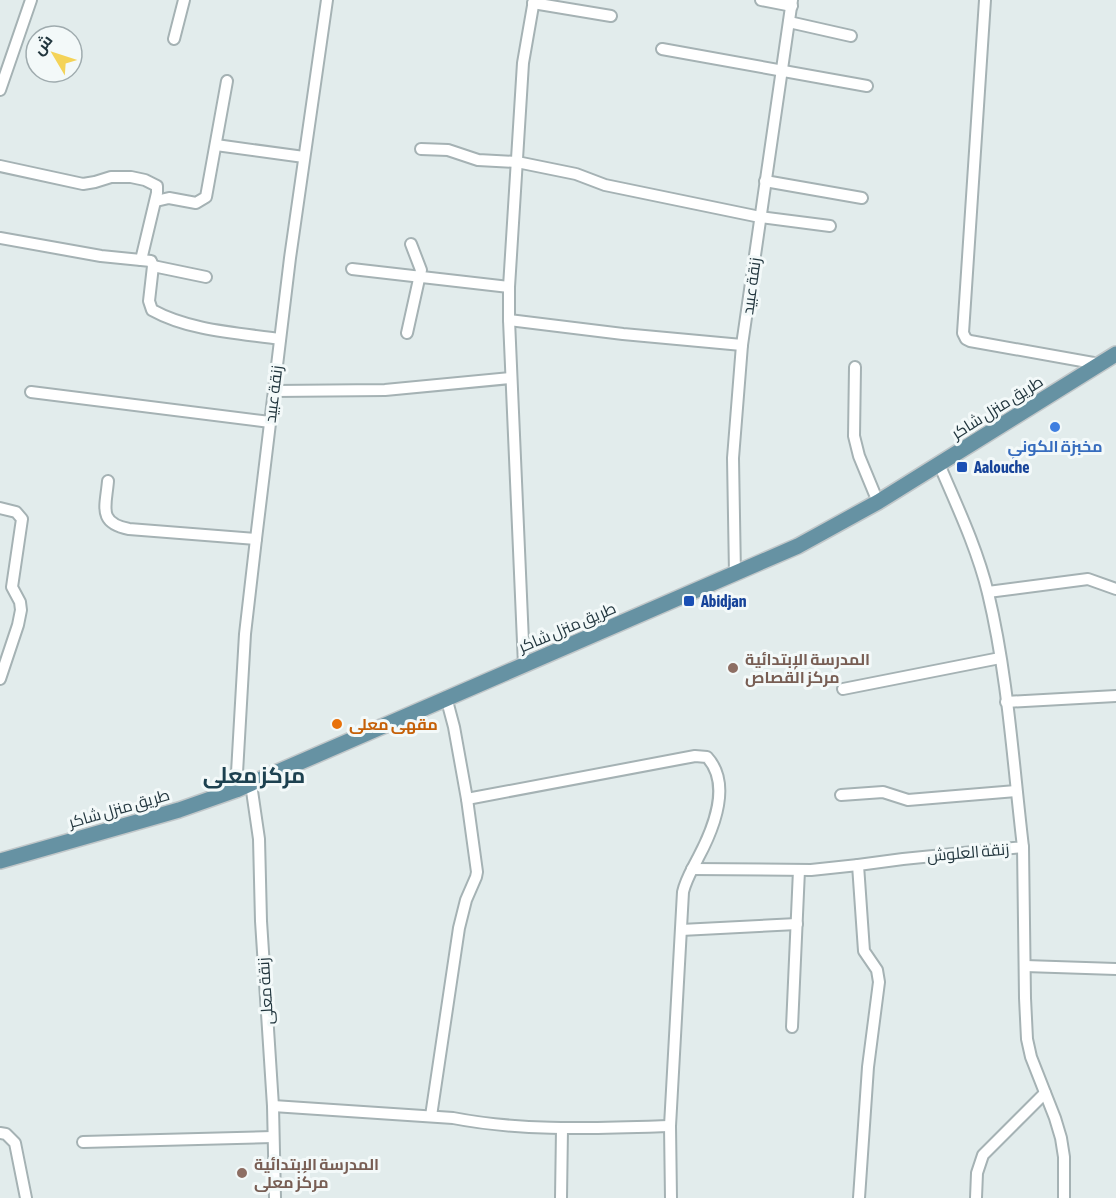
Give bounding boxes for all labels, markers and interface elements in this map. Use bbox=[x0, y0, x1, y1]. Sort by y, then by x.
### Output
north arrow bbox=[24, 24, 84, 84]
text: ش bbox=[29, 31, 57, 59]
street label: زنقة عبيد bbox=[738, 256, 765, 316]
street label: زنقة عبيد bbox=[261, 364, 286, 424]
street label: طريق منزل شاكر bbox=[947, 372, 1047, 444]
marker: مخبزة الكوني bbox=[1048, 420, 1062, 434]
place label: مخبزة الكوني bbox=[1007, 437, 1103, 459]
place label: Aalouche bbox=[973, 458, 1030, 476]
marker: Aalouche bbox=[955, 460, 969, 474]
place label: Abidjan bbox=[700, 592, 747, 610]
marker: Abidjan bbox=[682, 594, 696, 608]
street label: طريق منزل شاكر bbox=[515, 598, 619, 658]
place label: المدرسة الإبتدائية مركز القصاص bbox=[745, 650, 870, 687]
marker: المدرسة الإبتدائية مركز القصاص bbox=[726, 661, 740, 675]
place label: مقهى معلى bbox=[349, 715, 438, 734]
marker: مقهى معلى bbox=[330, 717, 344, 731]
district label: مركز معلى bbox=[203, 762, 305, 789]
street label: طريق منزل شاكر bbox=[66, 785, 172, 833]
street label: زنقة العلوش bbox=[926, 839, 1010, 867]
street label: زنقة معلى bbox=[254, 957, 278, 1025]
place label: المدرسة الإبتدائية مركز معلى bbox=[254, 1155, 379, 1192]
marker: المدرسة الإبتدائية مركز معلى bbox=[235, 1166, 249, 1180]

